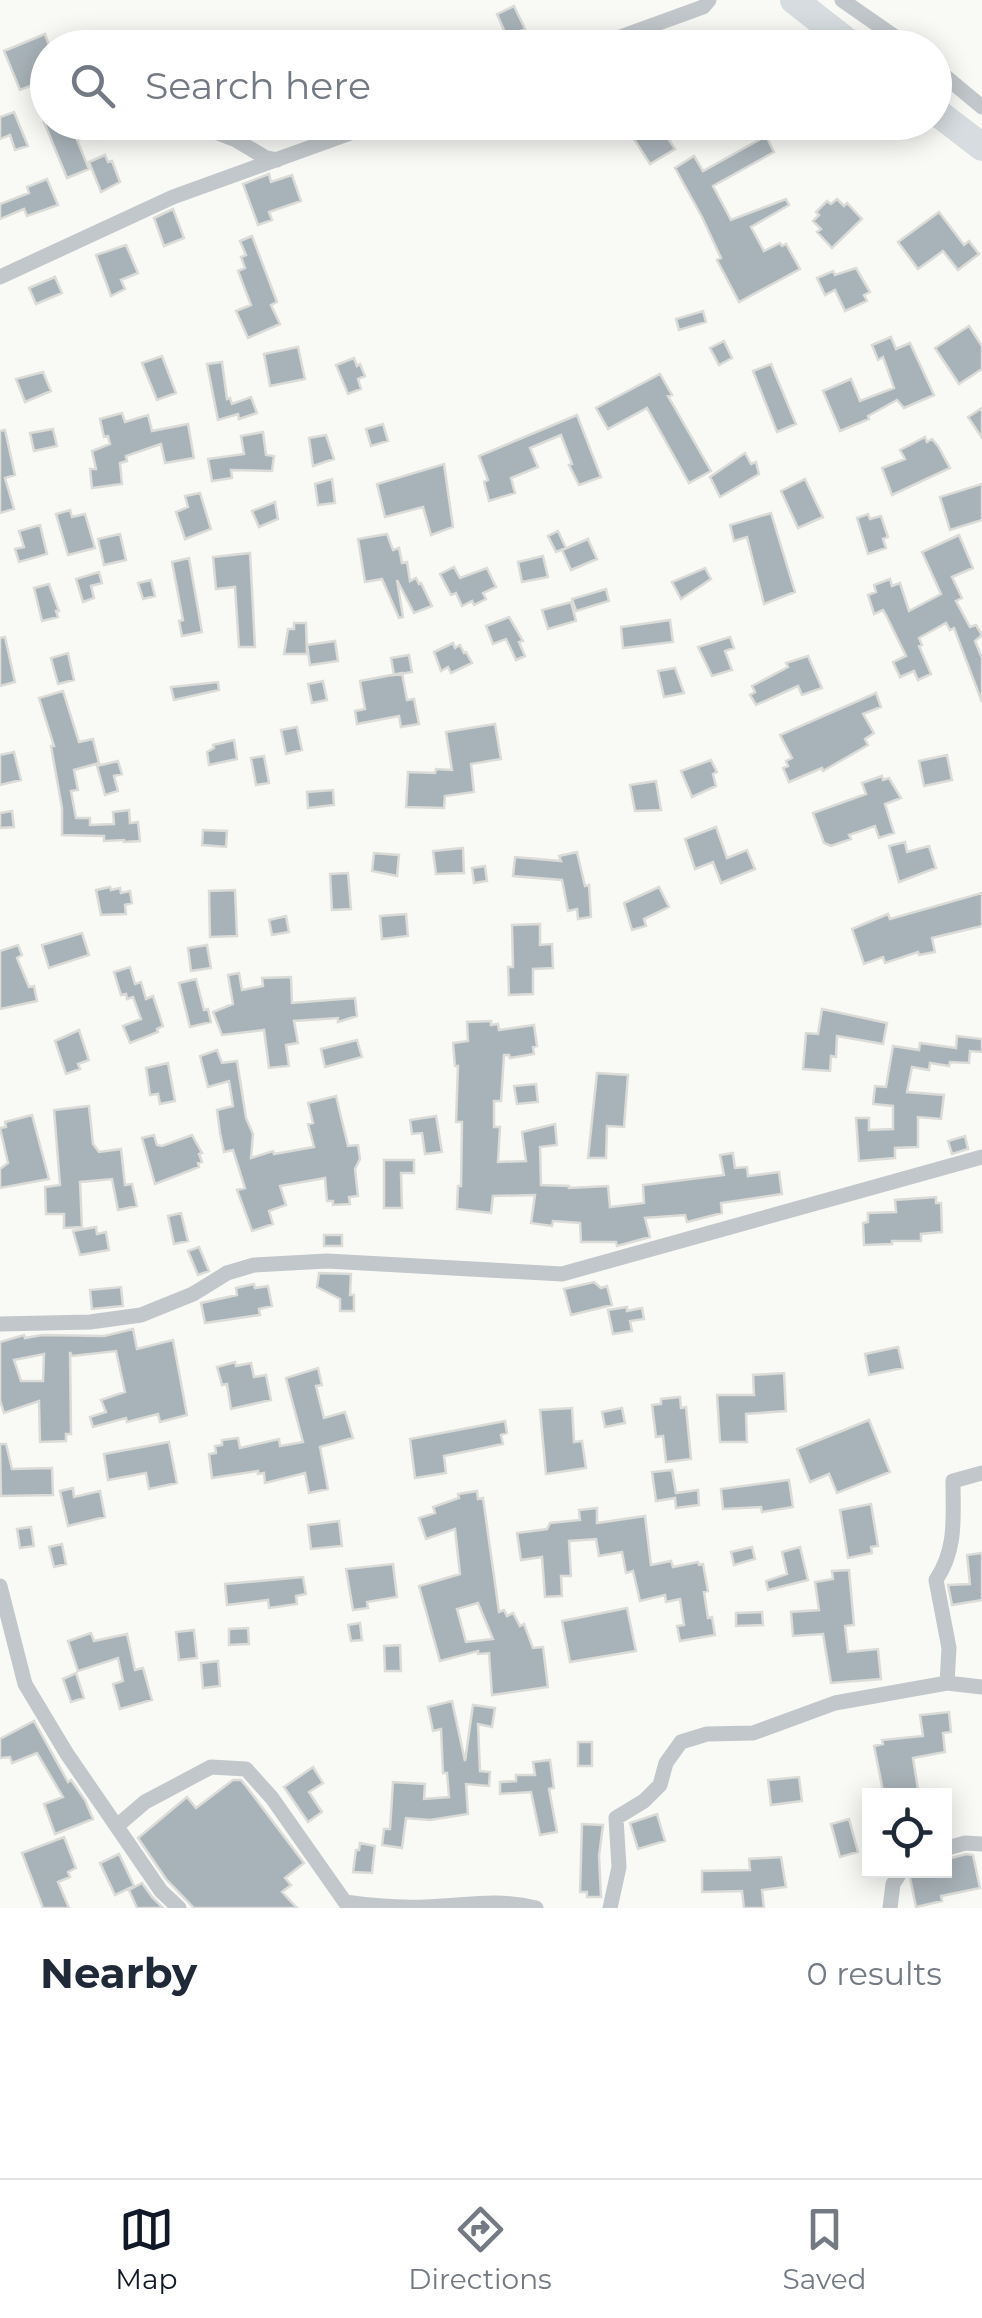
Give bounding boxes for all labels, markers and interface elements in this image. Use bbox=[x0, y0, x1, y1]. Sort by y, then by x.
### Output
search box bbox=[30, 30, 952, 140]
icon: search bbox=[65, 58, 120, 113]
text: Search here bbox=[145, 62, 371, 109]
map controls bbox=[862, 1788, 952, 1878]
button: locate bbox=[862, 1788, 952, 1878]
text: Nearby bbox=[40, 1947, 197, 1999]
text: 0 results bbox=[807, 1954, 942, 1993]
tab: Map bbox=[115, 2202, 178, 2296]
tab: Directions bbox=[408, 2202, 552, 2296]
tab: Saved bbox=[782, 2202, 867, 2296]

